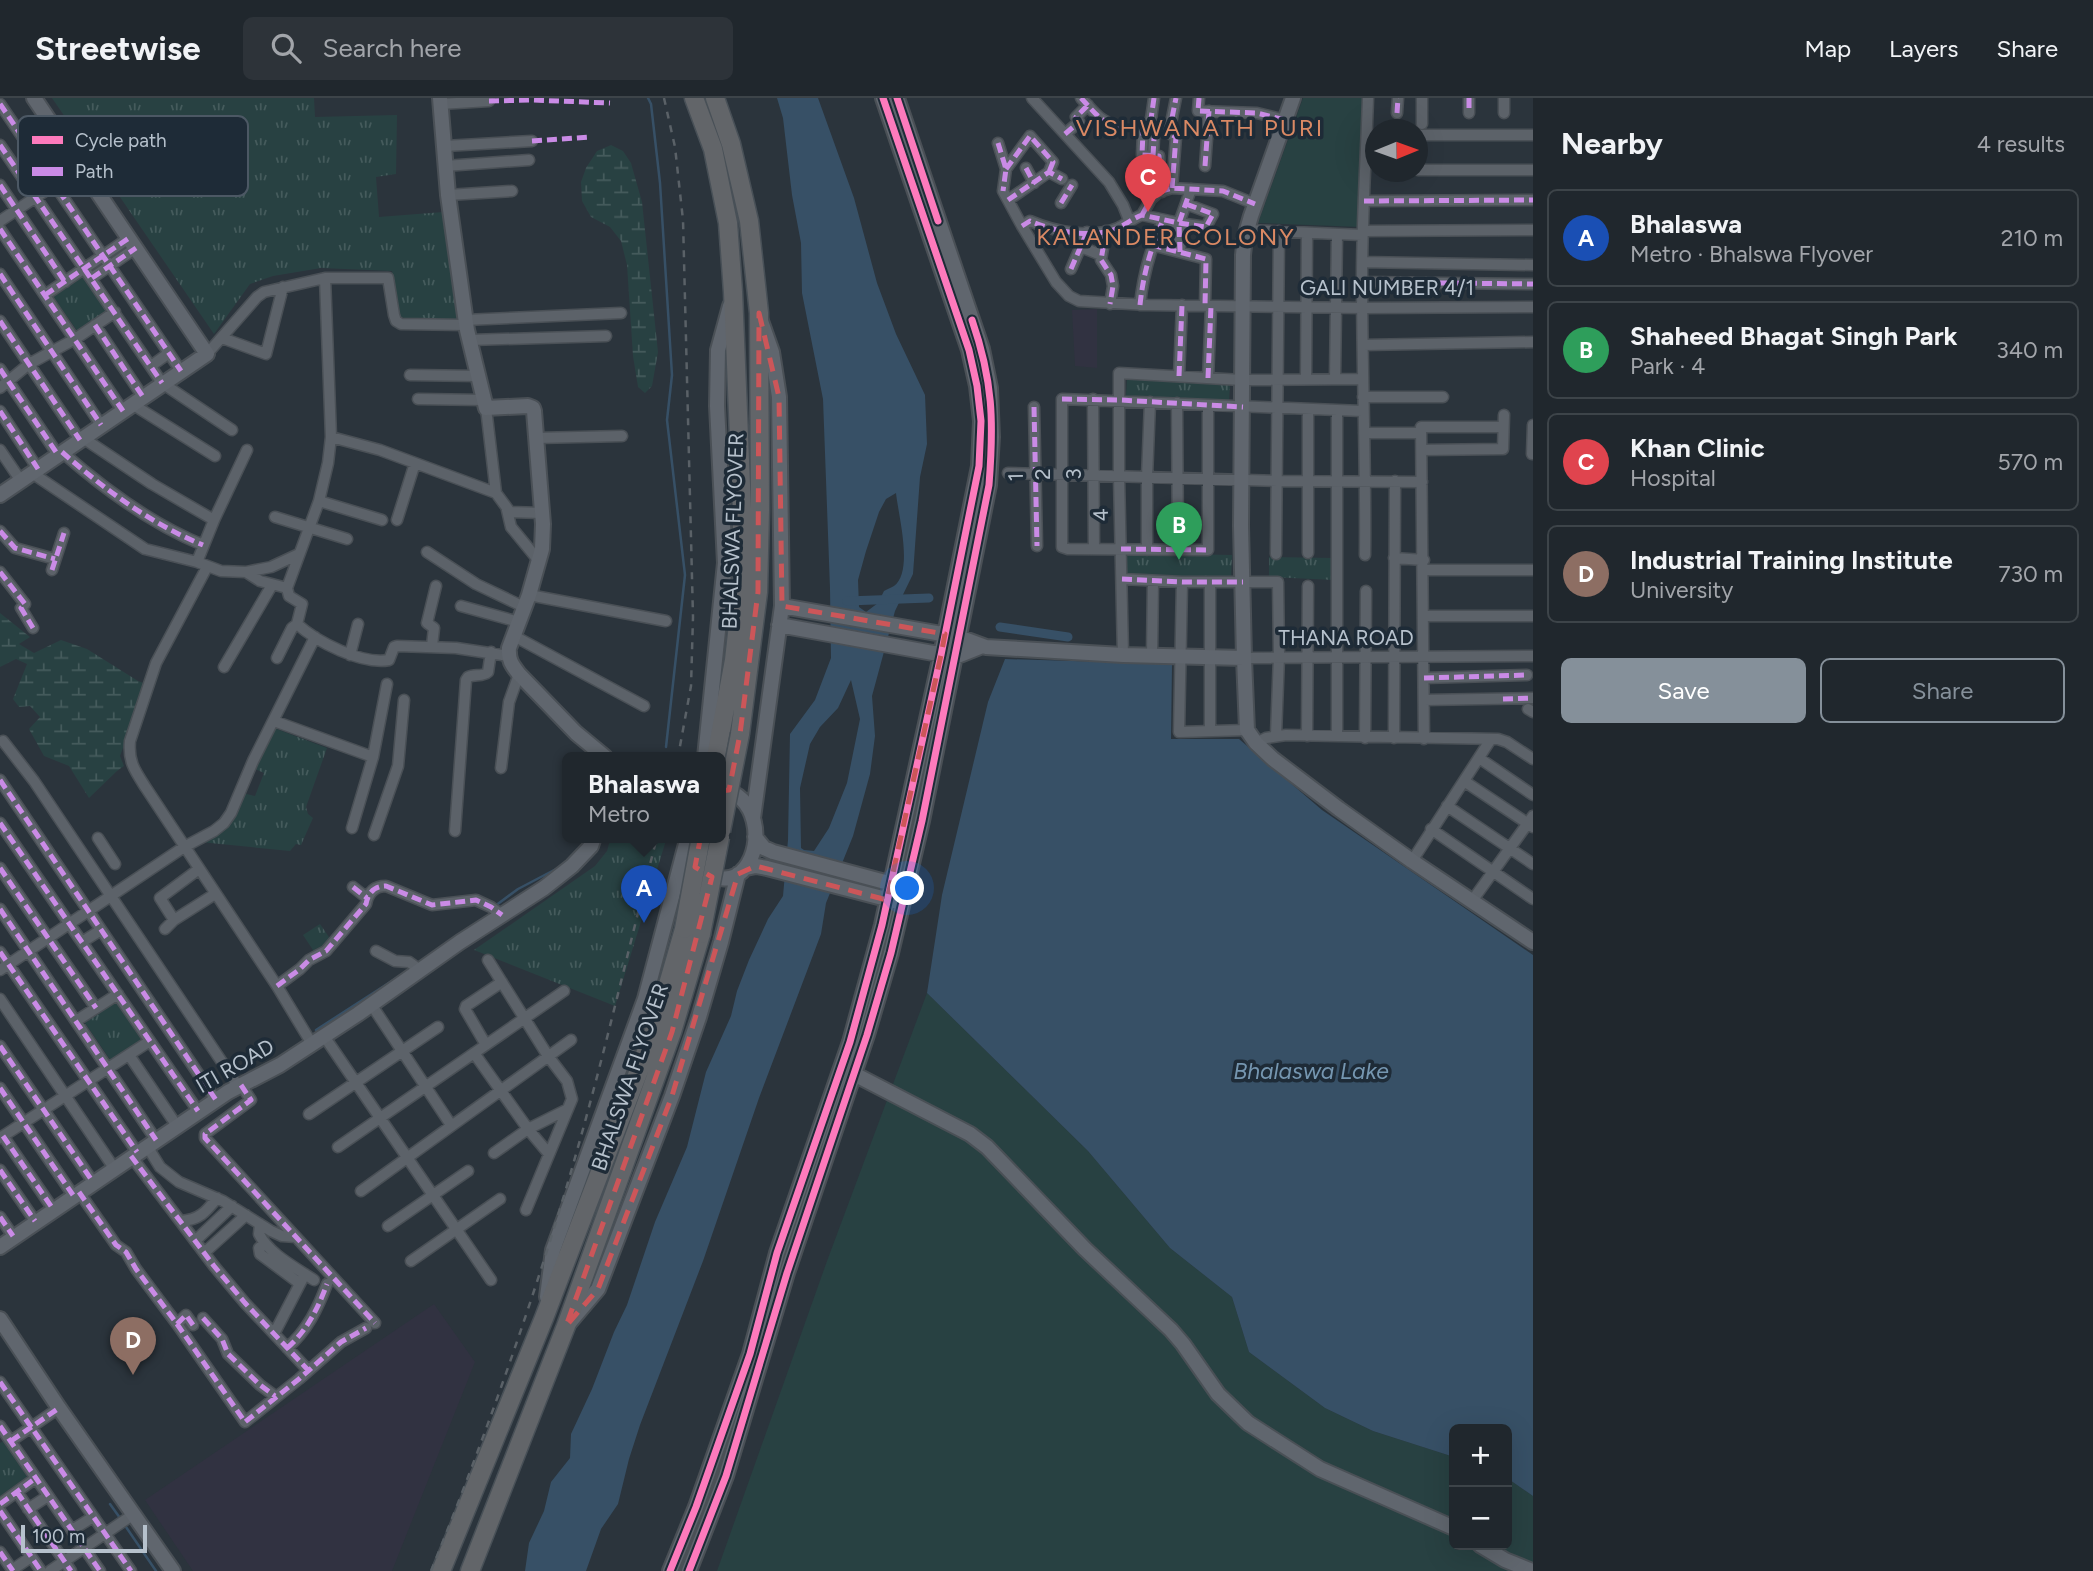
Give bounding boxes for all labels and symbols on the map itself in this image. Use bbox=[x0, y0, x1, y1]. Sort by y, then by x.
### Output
district label: VISHWANATH PURI bbox=[1076, 113, 1324, 142]
legend bbox=[18, 116, 248, 196]
north arrow bbox=[1365, 119, 1428, 182]
text: Cycle path bbox=[75, 129, 167, 152]
pin: C bbox=[1125, 154, 1171, 212]
text: Path bbox=[75, 160, 113, 183]
district label: KALANDER COLONY bbox=[1036, 222, 1296, 251]
street label: GALI NUMBER 4/1 bbox=[1300, 275, 1474, 300]
street label: BHALSWA FLYOVER bbox=[717, 432, 748, 630]
street label: 2 bbox=[1030, 468, 1055, 480]
street label: 3 bbox=[1061, 468, 1086, 480]
street label: 1 bbox=[1003, 472, 1028, 482]
pin: B bbox=[1156, 502, 1202, 560]
street label: 4 bbox=[1088, 508, 1113, 522]
street label: THANA ROAD bbox=[1278, 625, 1414, 650]
pin: A bbox=[621, 865, 667, 923]
your location bbox=[890, 871, 924, 905]
street label: BHALSWA FLYOVER bbox=[586, 980, 673, 1174]
street label: ITI ROAD bbox=[191, 1033, 278, 1098]
water label: Bhalaswa Lake bbox=[1233, 1057, 1389, 1085]
pin: D bbox=[110, 1317, 156, 1375]
scale bar bbox=[21, 1522, 147, 1554]

